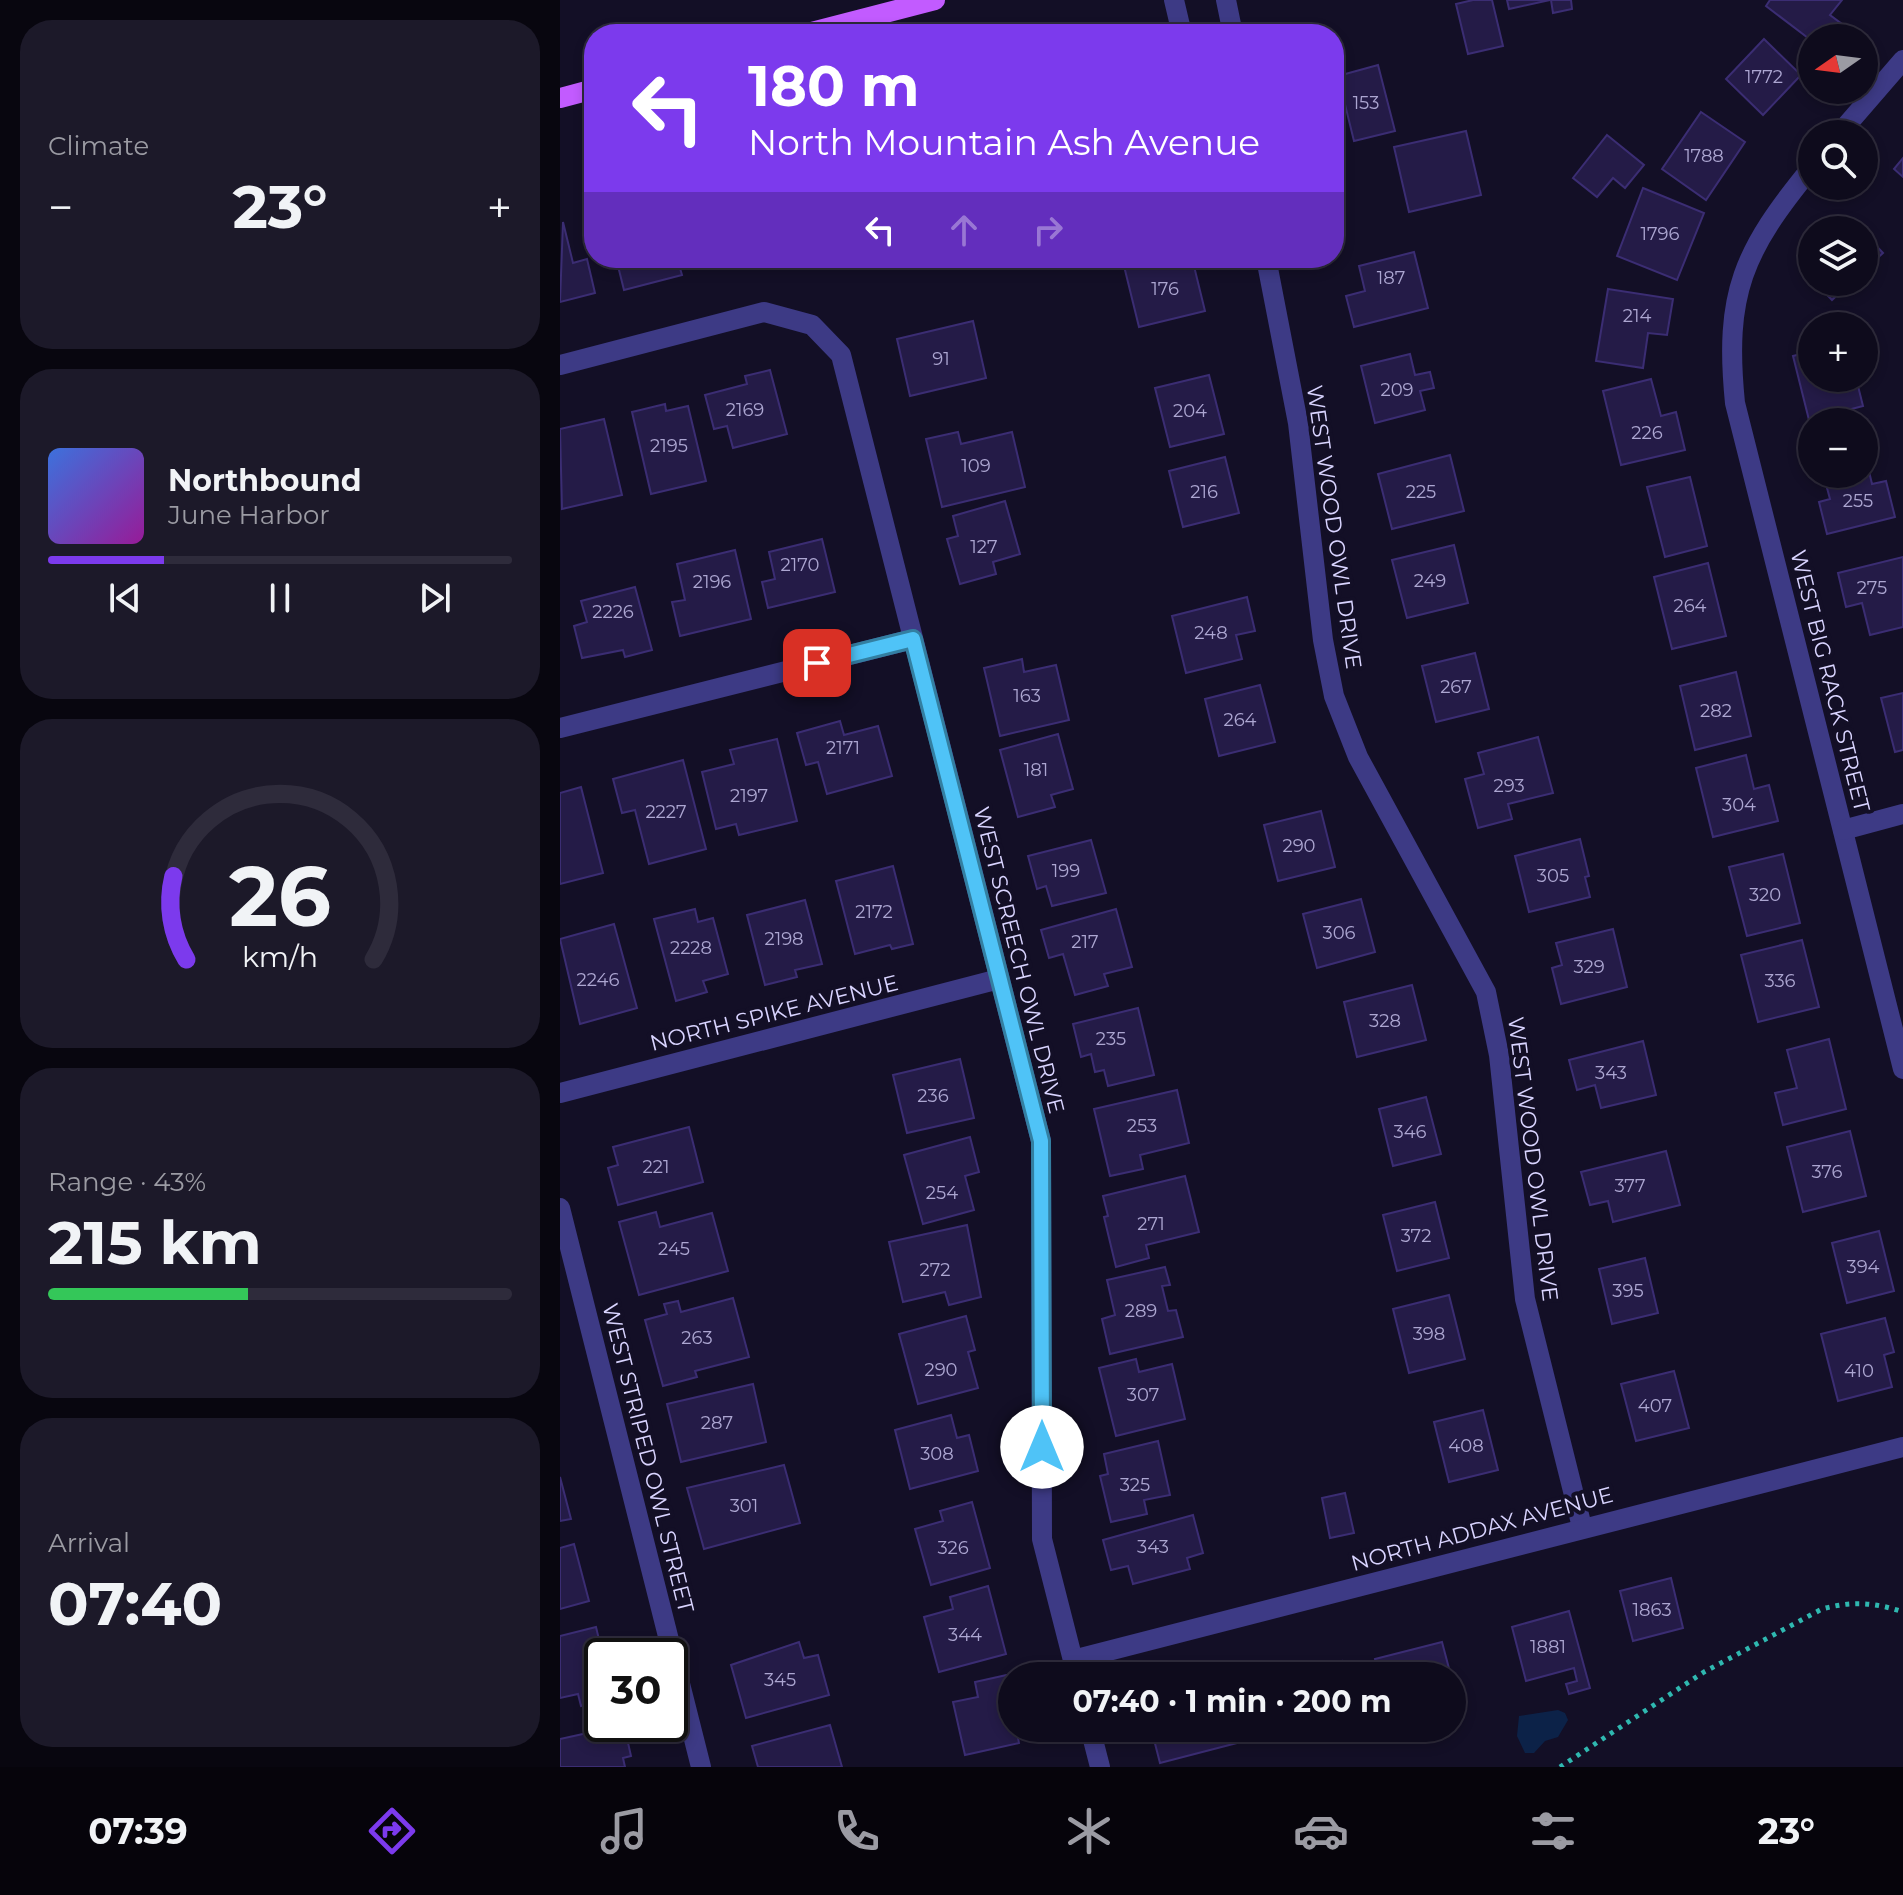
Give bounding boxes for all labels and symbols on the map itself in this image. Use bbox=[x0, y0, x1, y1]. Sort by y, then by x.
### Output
north arrow bbox=[1798, 24, 1878, 104]
house number: 1772 bbox=[1745, 66, 1783, 88]
house number: 153 bbox=[1353, 92, 1379, 114]
house number: 1788 bbox=[1684, 145, 1724, 167]
house number: 1796 bbox=[1640, 223, 1680, 245]
house number: 187 bbox=[1377, 267, 1405, 289]
house number: 176 bbox=[1151, 278, 1179, 300]
house number: 214 bbox=[1623, 305, 1651, 327]
house number: 91 bbox=[932, 348, 950, 370]
house number: 209 bbox=[1380, 379, 1414, 401]
street label: WEST WOOD OWL DRIVE bbox=[1301, 383, 1367, 671]
house number: 2169 bbox=[726, 399, 764, 421]
house number: 204 bbox=[1173, 400, 1207, 422]
house number: 226 bbox=[1631, 422, 1663, 444]
house number: 2195 bbox=[650, 435, 688, 457]
house number: 109 bbox=[961, 455, 991, 477]
house number: 216 bbox=[1190, 481, 1218, 503]
house number: 225 bbox=[1406, 481, 1436, 503]
house number: 255 bbox=[1843, 490, 1873, 512]
house number: 127 bbox=[970, 536, 998, 558]
street label: WEST BIG RACK STREET bbox=[1784, 547, 1876, 815]
house number: 2170 bbox=[781, 554, 819, 576]
house number: 249 bbox=[1414, 570, 1446, 592]
house number: 2196 bbox=[693, 571, 731, 593]
house number: 275 bbox=[1857, 577, 1887, 599]
house number: 264 bbox=[1673, 595, 1707, 617]
house number: 2226 bbox=[592, 601, 634, 623]
house number: 248 bbox=[1194, 622, 1228, 644]
pin bbox=[783, 629, 851, 697]
house number: 267 bbox=[1440, 676, 1472, 698]
house number: 163 bbox=[1013, 685, 1041, 707]
house number: 282 bbox=[1700, 700, 1732, 722]
house number: 264 bbox=[1223, 709, 1257, 731]
house number: 2171 bbox=[826, 737, 860, 759]
house number: 181 bbox=[1024, 759, 1048, 781]
house number: 293 bbox=[1493, 775, 1525, 797]
house number: 2197 bbox=[730, 785, 768, 807]
house number: 304 bbox=[1722, 794, 1756, 816]
house number: 2227 bbox=[645, 801, 687, 823]
street label: WEST SCREECH OWL DRIVE bbox=[968, 804, 1070, 1116]
house number: 290 bbox=[1282, 835, 1316, 857]
house number: 199 bbox=[1052, 860, 1080, 882]
house number: 305 bbox=[1537, 865, 1569, 887]
house number: 320 bbox=[1749, 884, 1781, 906]
house number: 2172 bbox=[855, 901, 893, 923]
house number: 306 bbox=[1322, 922, 1356, 944]
house number: 2198 bbox=[764, 928, 804, 950]
house number: 217 bbox=[1071, 931, 1099, 953]
house number: 2228 bbox=[670, 937, 712, 959]
house number: 329 bbox=[1573, 956, 1605, 978]
house number: 2246 bbox=[577, 969, 619, 991]
street label: NORTH SPIKE AVENUE bbox=[647, 969, 901, 1057]
house number: 336 bbox=[1764, 970, 1796, 992]
house number: 328 bbox=[1369, 1010, 1401, 1032]
street label: WEST WOOD OWL DRIVE bbox=[1502, 1015, 1564, 1303]
house number: 235 bbox=[1096, 1028, 1126, 1050]
house number: 343 bbox=[1595, 1062, 1627, 1084]
house number: 236 bbox=[917, 1085, 949, 1107]
house number: 253 bbox=[1127, 1115, 1157, 1137]
house number: 346 bbox=[1393, 1121, 1427, 1143]
house number: 221 bbox=[643, 1156, 669, 1178]
house number: 376 bbox=[1811, 1161, 1843, 1183]
house number: 377 bbox=[1614, 1175, 1646, 1197]
house number: 254 bbox=[926, 1182, 958, 1204]
house number: 271 bbox=[1137, 1213, 1165, 1235]
house number: 372 bbox=[1401, 1225, 1431, 1247]
house number: 245 bbox=[658, 1238, 690, 1260]
house number: 394 bbox=[1846, 1256, 1880, 1278]
house number: 272 bbox=[919, 1259, 951, 1281]
house number: 395 bbox=[1612, 1280, 1644, 1302]
street label: WEST STRIPED OWL STREET bbox=[596, 1300, 700, 1616]
house number: 289 bbox=[1125, 1300, 1157, 1322]
house number: 398 bbox=[1413, 1323, 1445, 1345]
house number: 263 bbox=[681, 1327, 713, 1349]
house number: 290 bbox=[924, 1359, 958, 1381]
house number: 410 bbox=[1844, 1360, 1874, 1382]
house number: 307 bbox=[1127, 1384, 1159, 1406]
house number: 407 bbox=[1638, 1395, 1672, 1417]
position arrow bbox=[1000, 1405, 1084, 1489]
house number: 287 bbox=[701, 1412, 733, 1434]
house number: 408 bbox=[1448, 1435, 1484, 1457]
house number: 308 bbox=[920, 1443, 954, 1465]
house number: 325 bbox=[1120, 1474, 1150, 1496]
street label: NORTH ADDAX AVENUE bbox=[1348, 1481, 1616, 1577]
house number: 301 bbox=[730, 1495, 758, 1517]
house number: 343 bbox=[1137, 1536, 1169, 1558]
house number: 326 bbox=[937, 1537, 969, 1559]
house number: 1863 bbox=[1632, 1599, 1672, 1621]
house number: 344 bbox=[948, 1624, 982, 1646]
house number: 1881 bbox=[1530, 1636, 1566, 1658]
speed limit sign: 30 bbox=[584, 1638, 688, 1742]
house number: 345 bbox=[764, 1669, 796, 1691]

